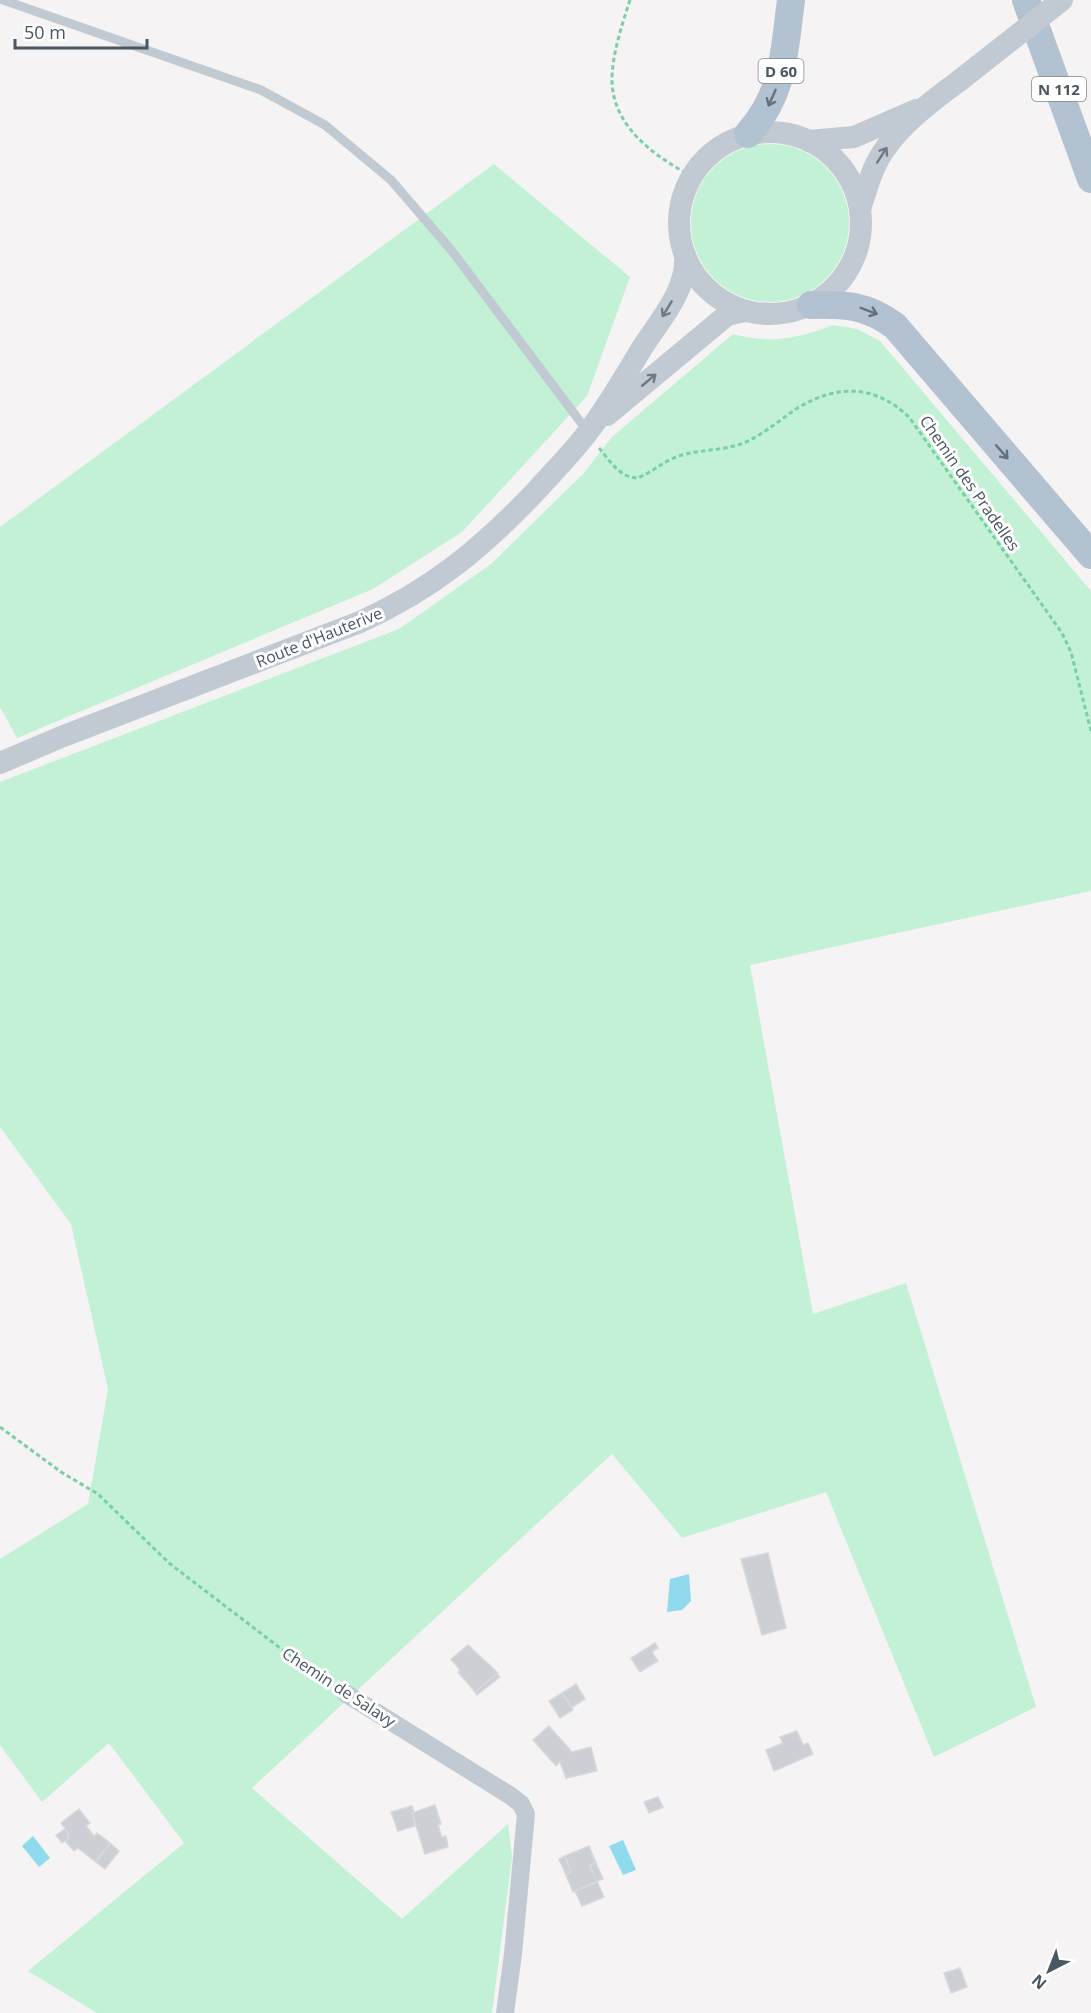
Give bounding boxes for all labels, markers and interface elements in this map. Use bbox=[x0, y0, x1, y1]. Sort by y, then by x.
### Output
scale bar bbox=[15, 12, 147, 50]
text: 50 m bbox=[24, 20, 66, 44]
road number: D 60 bbox=[758, 59, 804, 83]
road number: N 112 bbox=[1032, 77, 1086, 101]
one-way arrow bbox=[766, 89, 777, 107]
one-way arrow bbox=[876, 147, 888, 164]
one-way arrow bbox=[660, 300, 672, 317]
one-way arrow bbox=[859, 307, 878, 318]
one-way arrow bbox=[641, 374, 657, 387]
street label: Chemin des Pradelles bbox=[915, 411, 1025, 555]
one-way arrow bbox=[995, 444, 1009, 459]
street label: Route d'Hauterive bbox=[253, 602, 385, 672]
street label: Chemin de Salavy bbox=[278, 1642, 401, 1732]
north arrow bbox=[1019, 1941, 1079, 2001]
text: N bbox=[1027, 1970, 1051, 1995]

